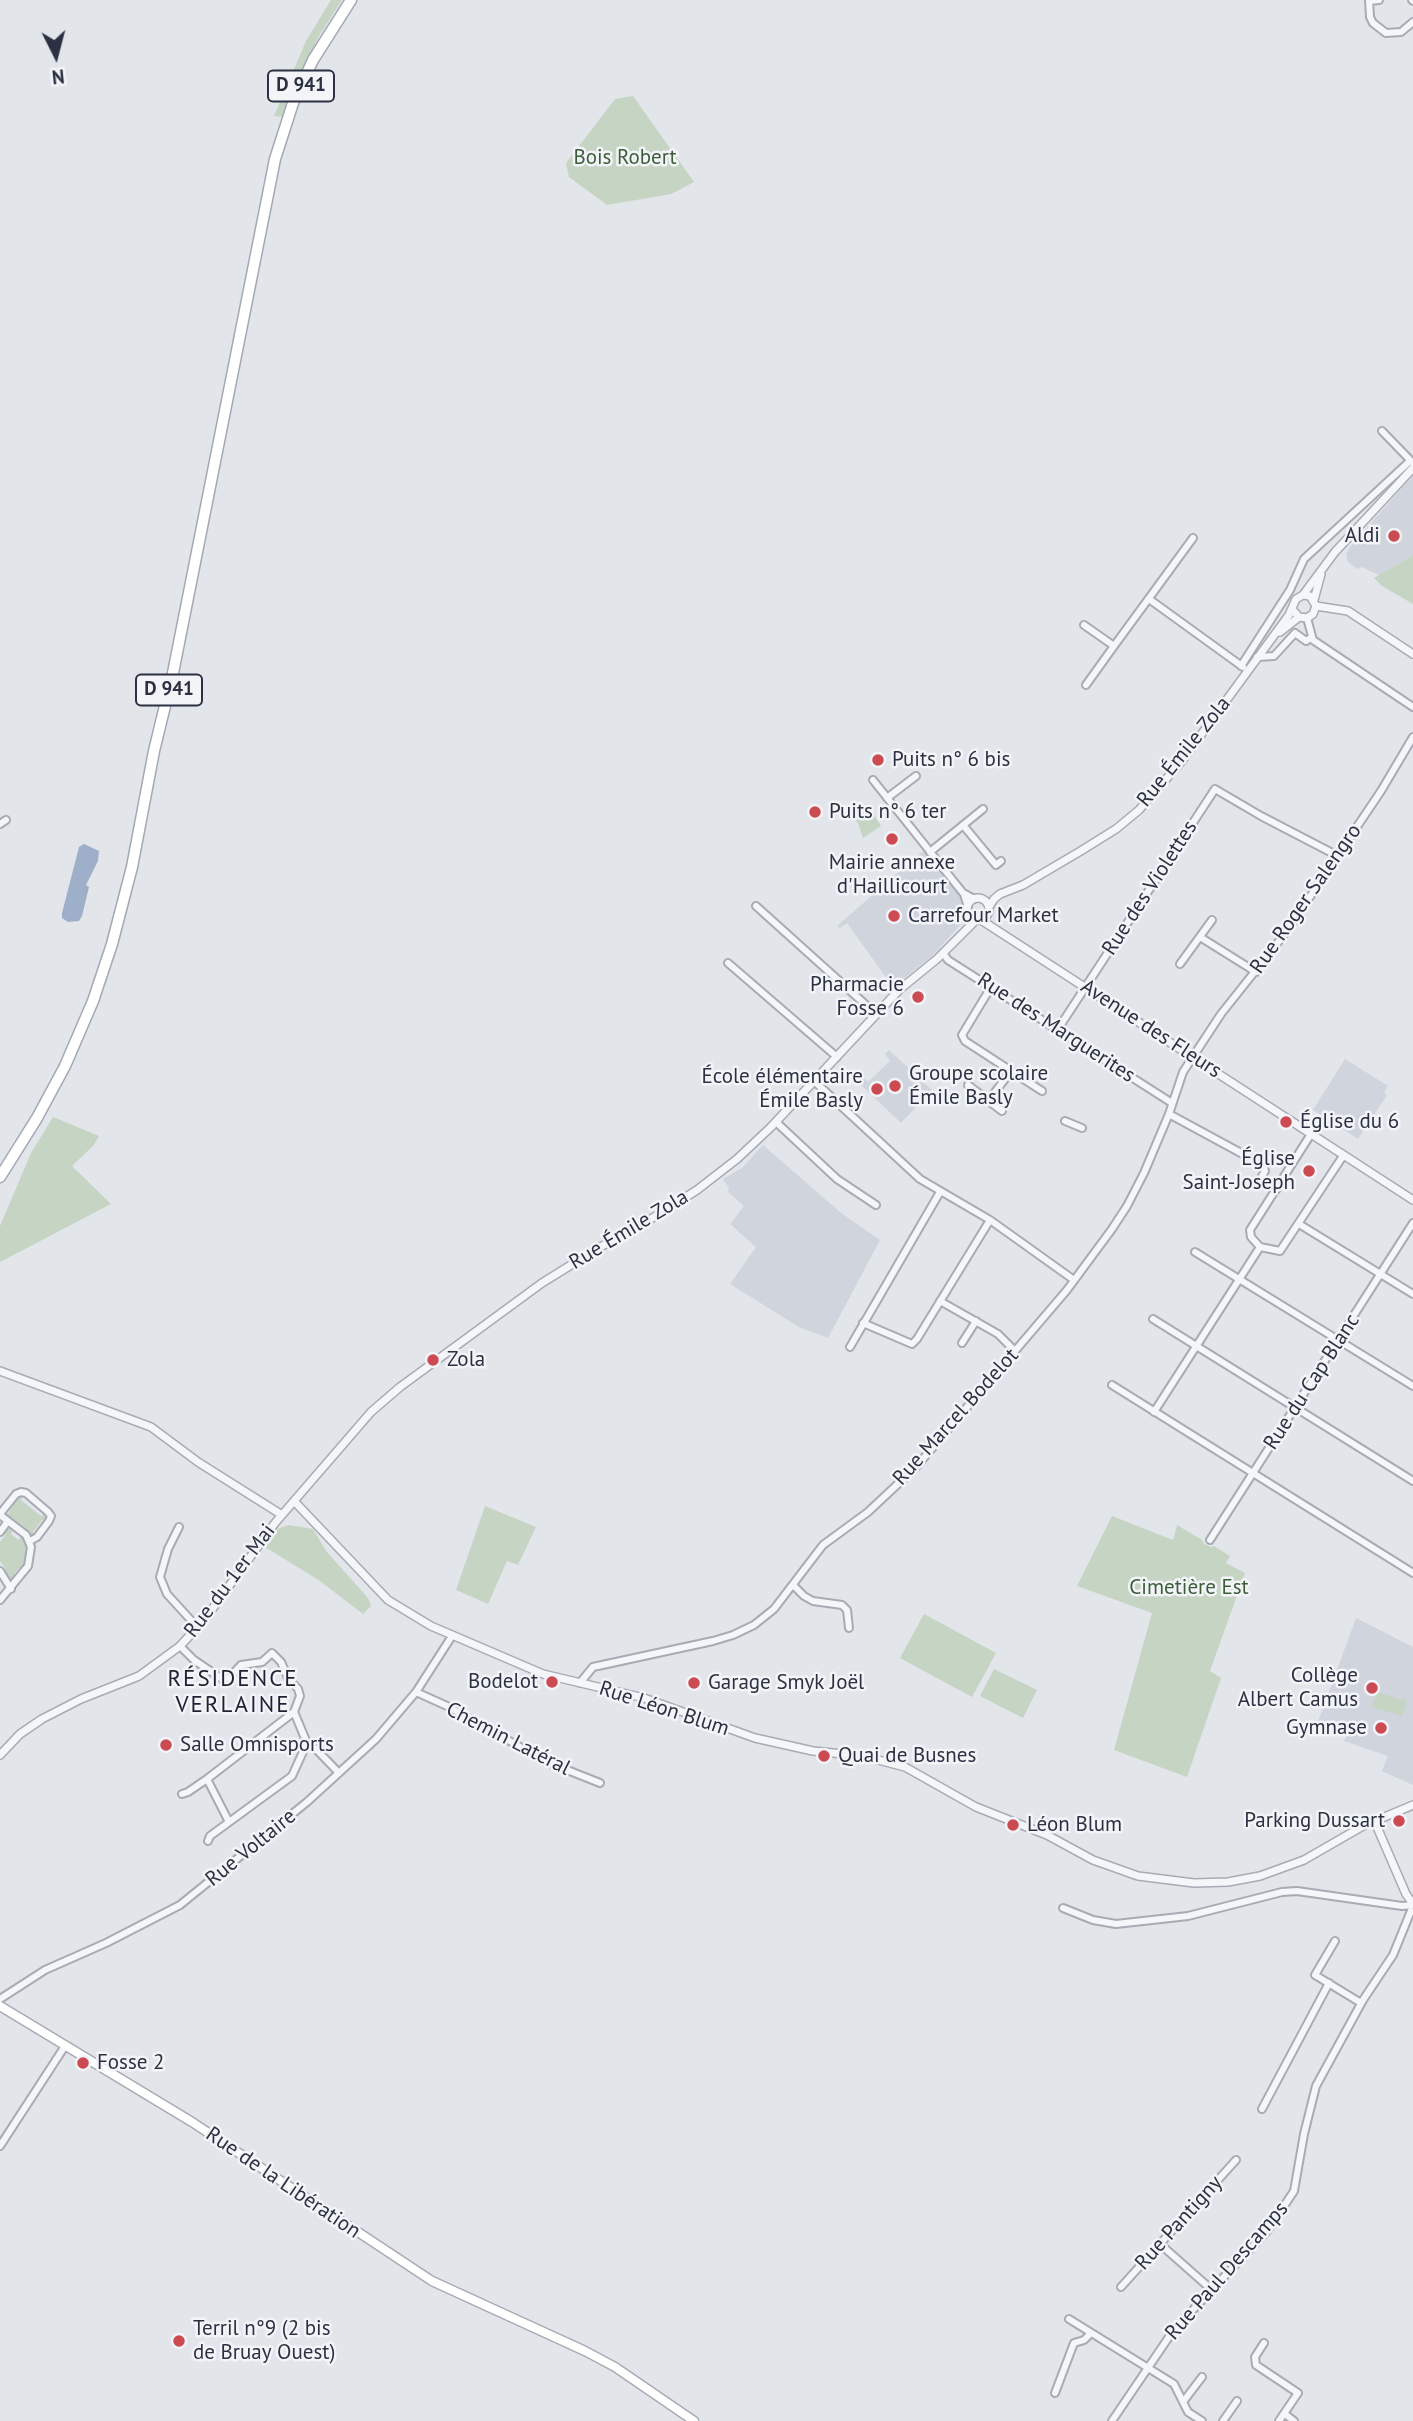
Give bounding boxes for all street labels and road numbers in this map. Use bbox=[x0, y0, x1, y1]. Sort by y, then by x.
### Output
road number: D 941 bbox=[268, 71, 334, 102]
road number: D 941 bbox=[136, 674, 202, 706]
street label: Rue Émile Zola bbox=[1132, 692, 1236, 812]
street label: Rue des Violettes bbox=[1097, 816, 1203, 960]
street label: Rue Roger Salengro bbox=[1245, 819, 1367, 979]
street label: Rue des Marguerites bbox=[972, 968, 1140, 1088]
street label: Avenue des Fleurs bbox=[1076, 974, 1226, 1084]
street label: Rue Émile Zola bbox=[565, 1185, 693, 1275]
street label: Rue du Cap Blanc bbox=[1259, 1309, 1365, 1455]
street label: Rue Marcel Bodelot bbox=[888, 1343, 1024, 1491]
street label: Rue du 1er Mai bbox=[179, 1519, 281, 1643]
street label: Rue Léon Blum bbox=[596, 1676, 732, 1742]
street label: Chemin Latéral bbox=[442, 1697, 574, 1781]
street label: Rue Voltaire bbox=[201, 1804, 301, 1892]
street label: Rue de la Libération bbox=[201, 2122, 365, 2244]
street label: Rue Pantigny bbox=[1130, 2171, 1228, 2275]
street label: Rue Paul Descamps bbox=[1160, 2197, 1294, 2345]

